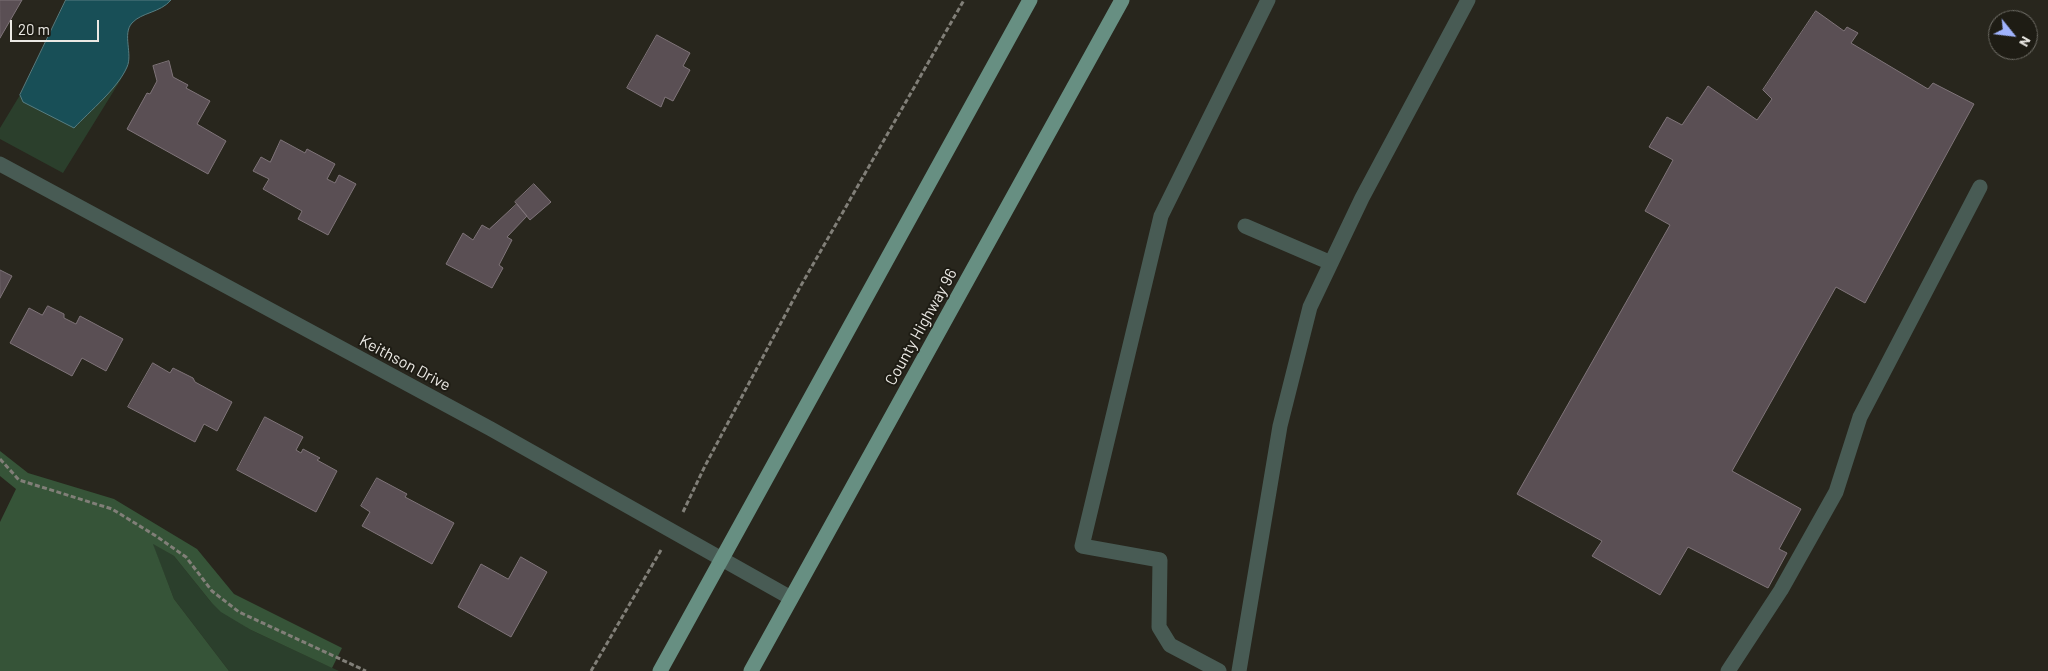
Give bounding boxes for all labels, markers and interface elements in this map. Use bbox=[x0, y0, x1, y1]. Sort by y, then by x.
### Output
scale bar bbox=[12, 10, 101, 42]
north arrow bbox=[1988, 10, 2038, 60]
text: 20 m bbox=[18, 20, 50, 38]
text: N bbox=[2016, 34, 2035, 50]
street label: County Highway 96 bbox=[881, 265, 961, 389]
street label: Keithson Drive bbox=[356, 331, 454, 395]

